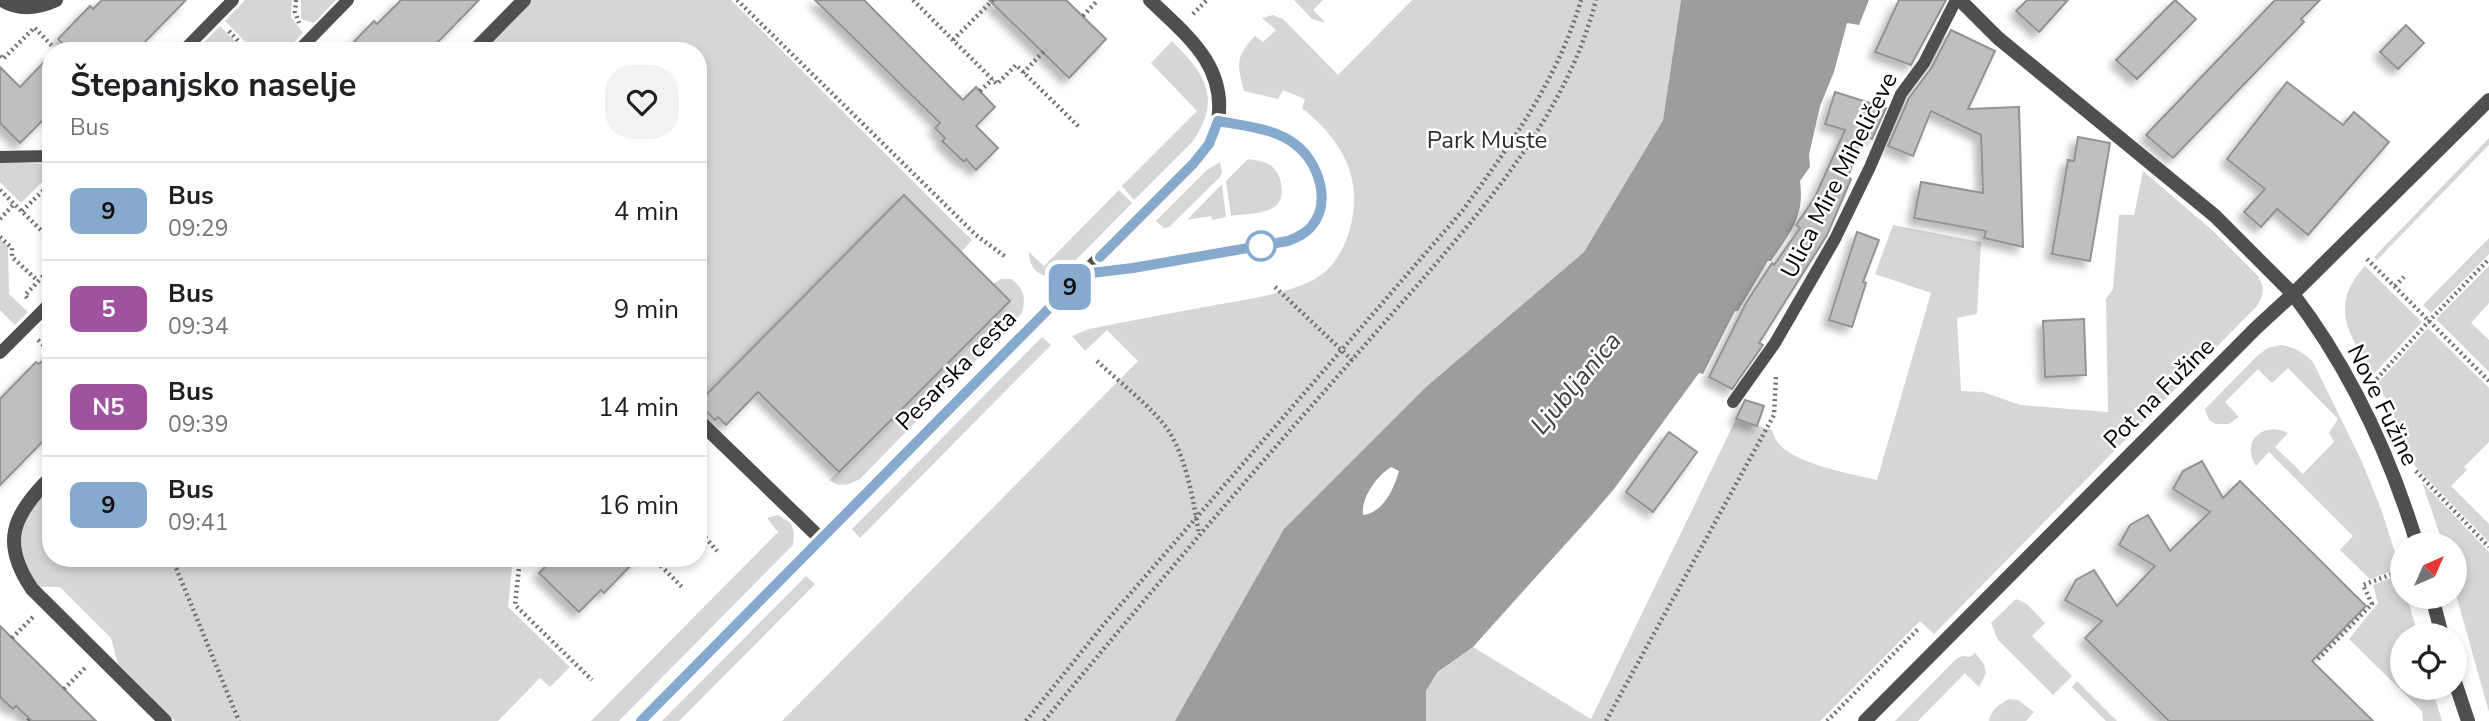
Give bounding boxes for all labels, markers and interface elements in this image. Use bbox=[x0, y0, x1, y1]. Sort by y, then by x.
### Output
text: Štepanjsko naselje bbox=[70, 63, 356, 108]
button: heart bbox=[605, 65, 679, 139]
street label: Ulica Mire Miheličeve bbox=[1773, 67, 1905, 283]
text: Bus bbox=[70, 112, 110, 143]
park label: Park Muste bbox=[1427, 124, 1547, 156]
text: Bus bbox=[168, 178, 214, 213]
text: 4 min bbox=[614, 194, 679, 229]
text: 9 bbox=[101, 195, 116, 227]
text: 09:29 bbox=[168, 213, 228, 244]
unlabelled marker bbox=[1246, 231, 1276, 261]
line badge: 9 bbox=[1047, 264, 1093, 310]
text: 9 bbox=[1063, 271, 1077, 303]
text: Bus bbox=[168, 276, 214, 311]
text: 9 min bbox=[614, 292, 679, 327]
text: 5 bbox=[101, 293, 116, 325]
street label: Pesarska cesta bbox=[889, 303, 1023, 437]
text: 09:34 bbox=[168, 311, 228, 342]
water label: Ljubljanica bbox=[1523, 324, 1629, 442]
street label: Pot na Fužine bbox=[2097, 331, 2221, 455]
street label: Nove Fužine bbox=[2340, 339, 2426, 471]
text: Bus bbox=[168, 374, 214, 409]
text: 14 min bbox=[598, 390, 679, 425]
text: N5 bbox=[92, 391, 125, 423]
text: 09:39 bbox=[168, 409, 228, 440]
text: Bus bbox=[168, 472, 214, 507]
text: 16 min bbox=[598, 488, 679, 523]
text: 9 bbox=[101, 489, 116, 521]
text: 09:41 bbox=[168, 507, 228, 538]
north arrow bbox=[2390, 532, 2468, 609]
map controls bbox=[2390, 532, 2467, 700]
button: locate bbox=[2390, 623, 2467, 700]

